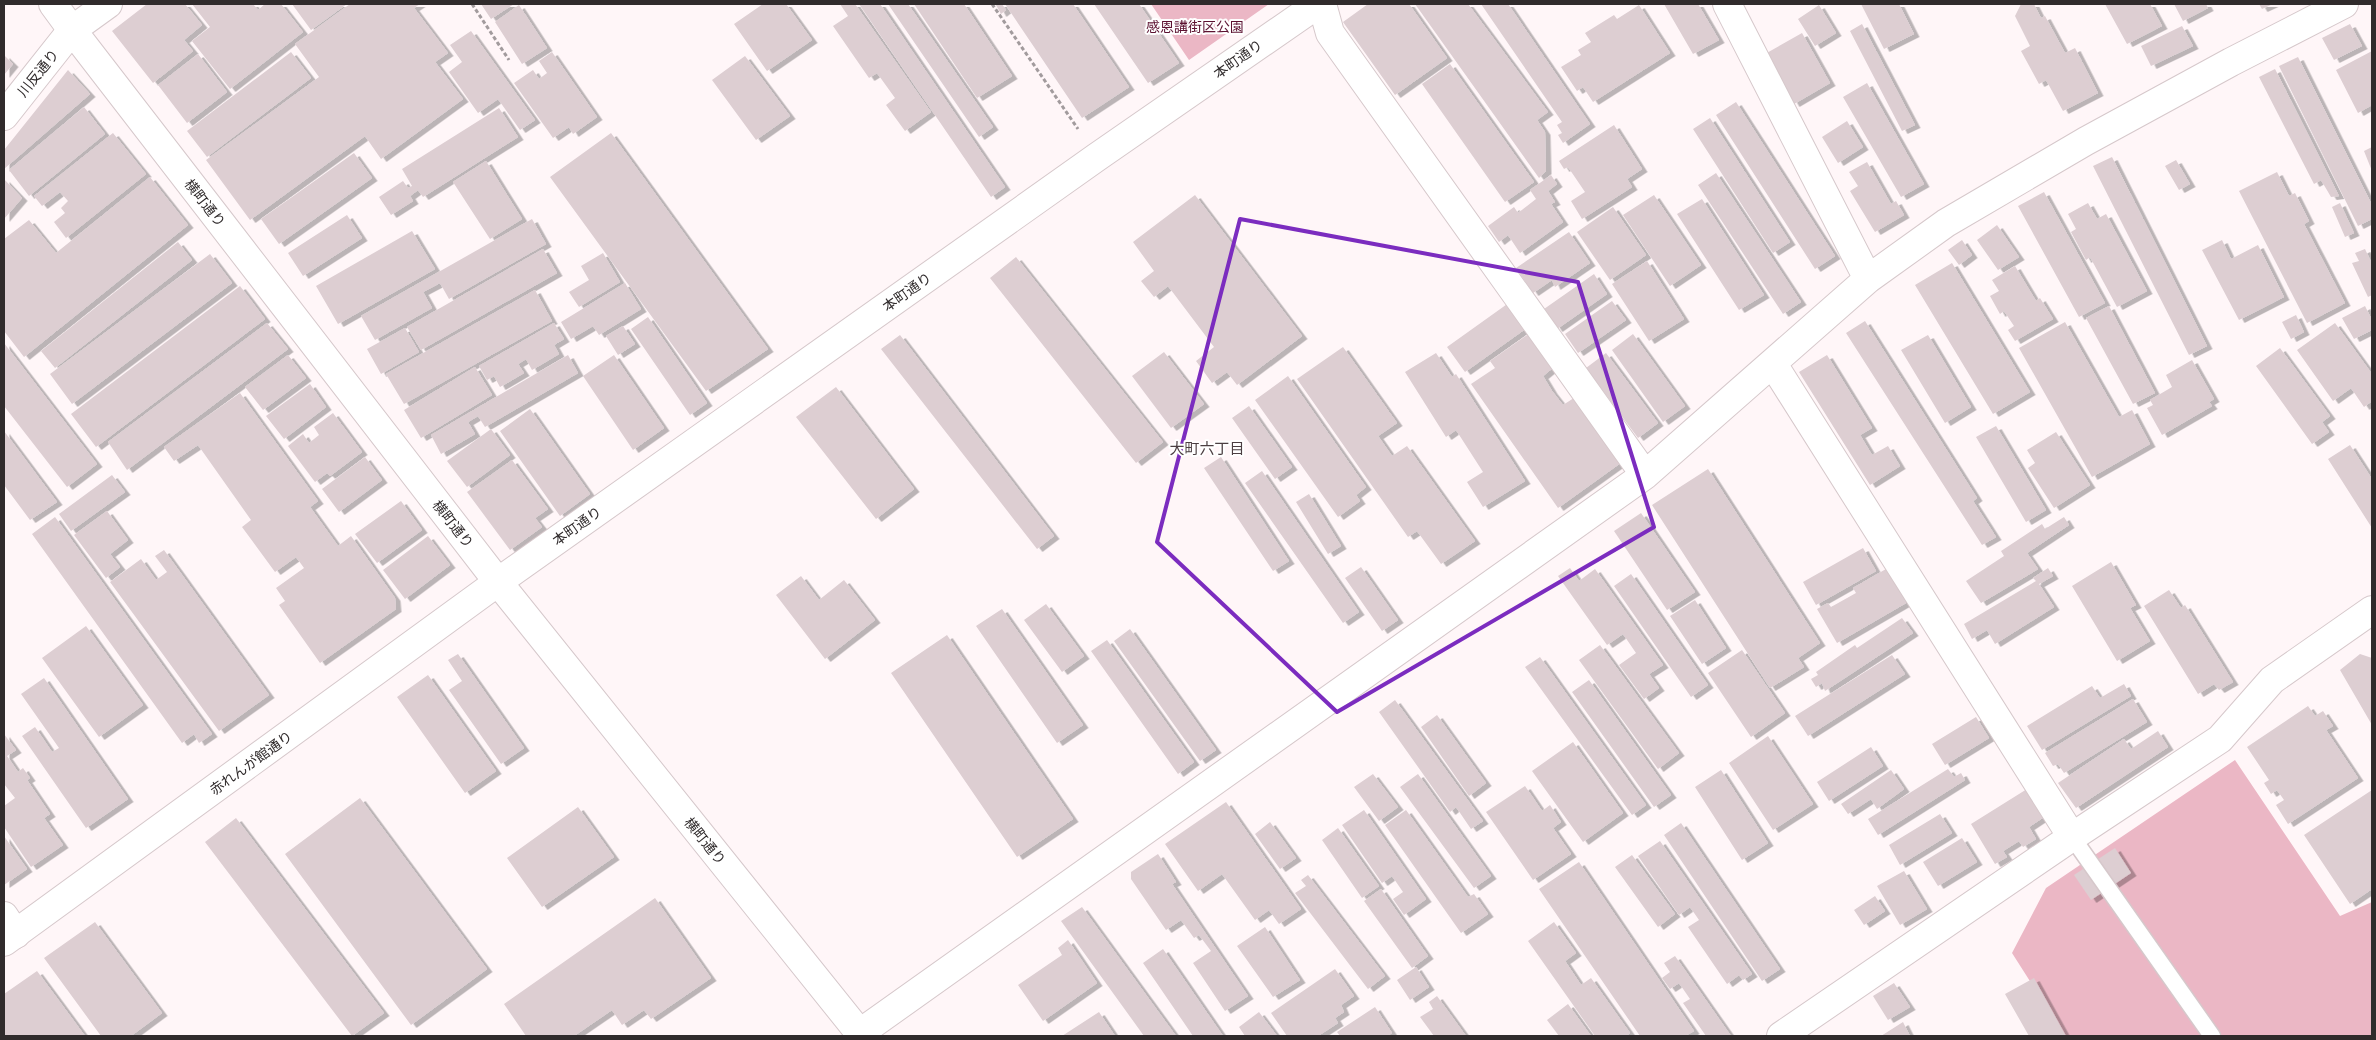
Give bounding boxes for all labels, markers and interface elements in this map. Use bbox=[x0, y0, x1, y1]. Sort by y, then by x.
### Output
park label: 感恩講街区公園 bbox=[1146, 19, 1244, 35]
street label: 本町通り bbox=[1210, 36, 1266, 82]
street label: 川反通り bbox=[14, 46, 62, 100]
street label: 横町通り bbox=[181, 176, 229, 230]
street label: 本町通り bbox=[879, 269, 935, 315]
district label: 大町六丁目 bbox=[1169, 440, 1245, 458]
street label: 横町通り bbox=[429, 497, 477, 551]
street label: 本町通り bbox=[549, 503, 605, 549]
street label: 赤れんが館通り bbox=[207, 728, 295, 798]
street label: 横町通り bbox=[681, 814, 729, 868]

